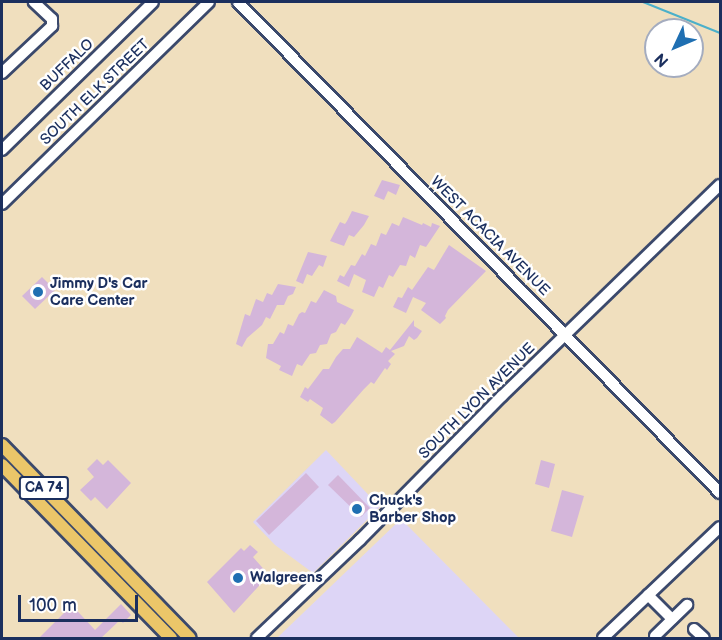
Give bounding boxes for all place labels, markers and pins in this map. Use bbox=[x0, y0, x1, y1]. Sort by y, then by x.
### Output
place label: Jimmy D's Car Care Center bbox=[50, 274, 148, 309]
marker: Jimmy D's Car Care Center bbox=[31, 285, 45, 299]
place label: Chuck's Barber Shop bbox=[369, 491, 456, 526]
marker: Chuck's Barber Shop bbox=[350, 502, 364, 516]
place label: Walgreens bbox=[250, 569, 323, 587]
marker: Walgreens bbox=[231, 571, 245, 585]

